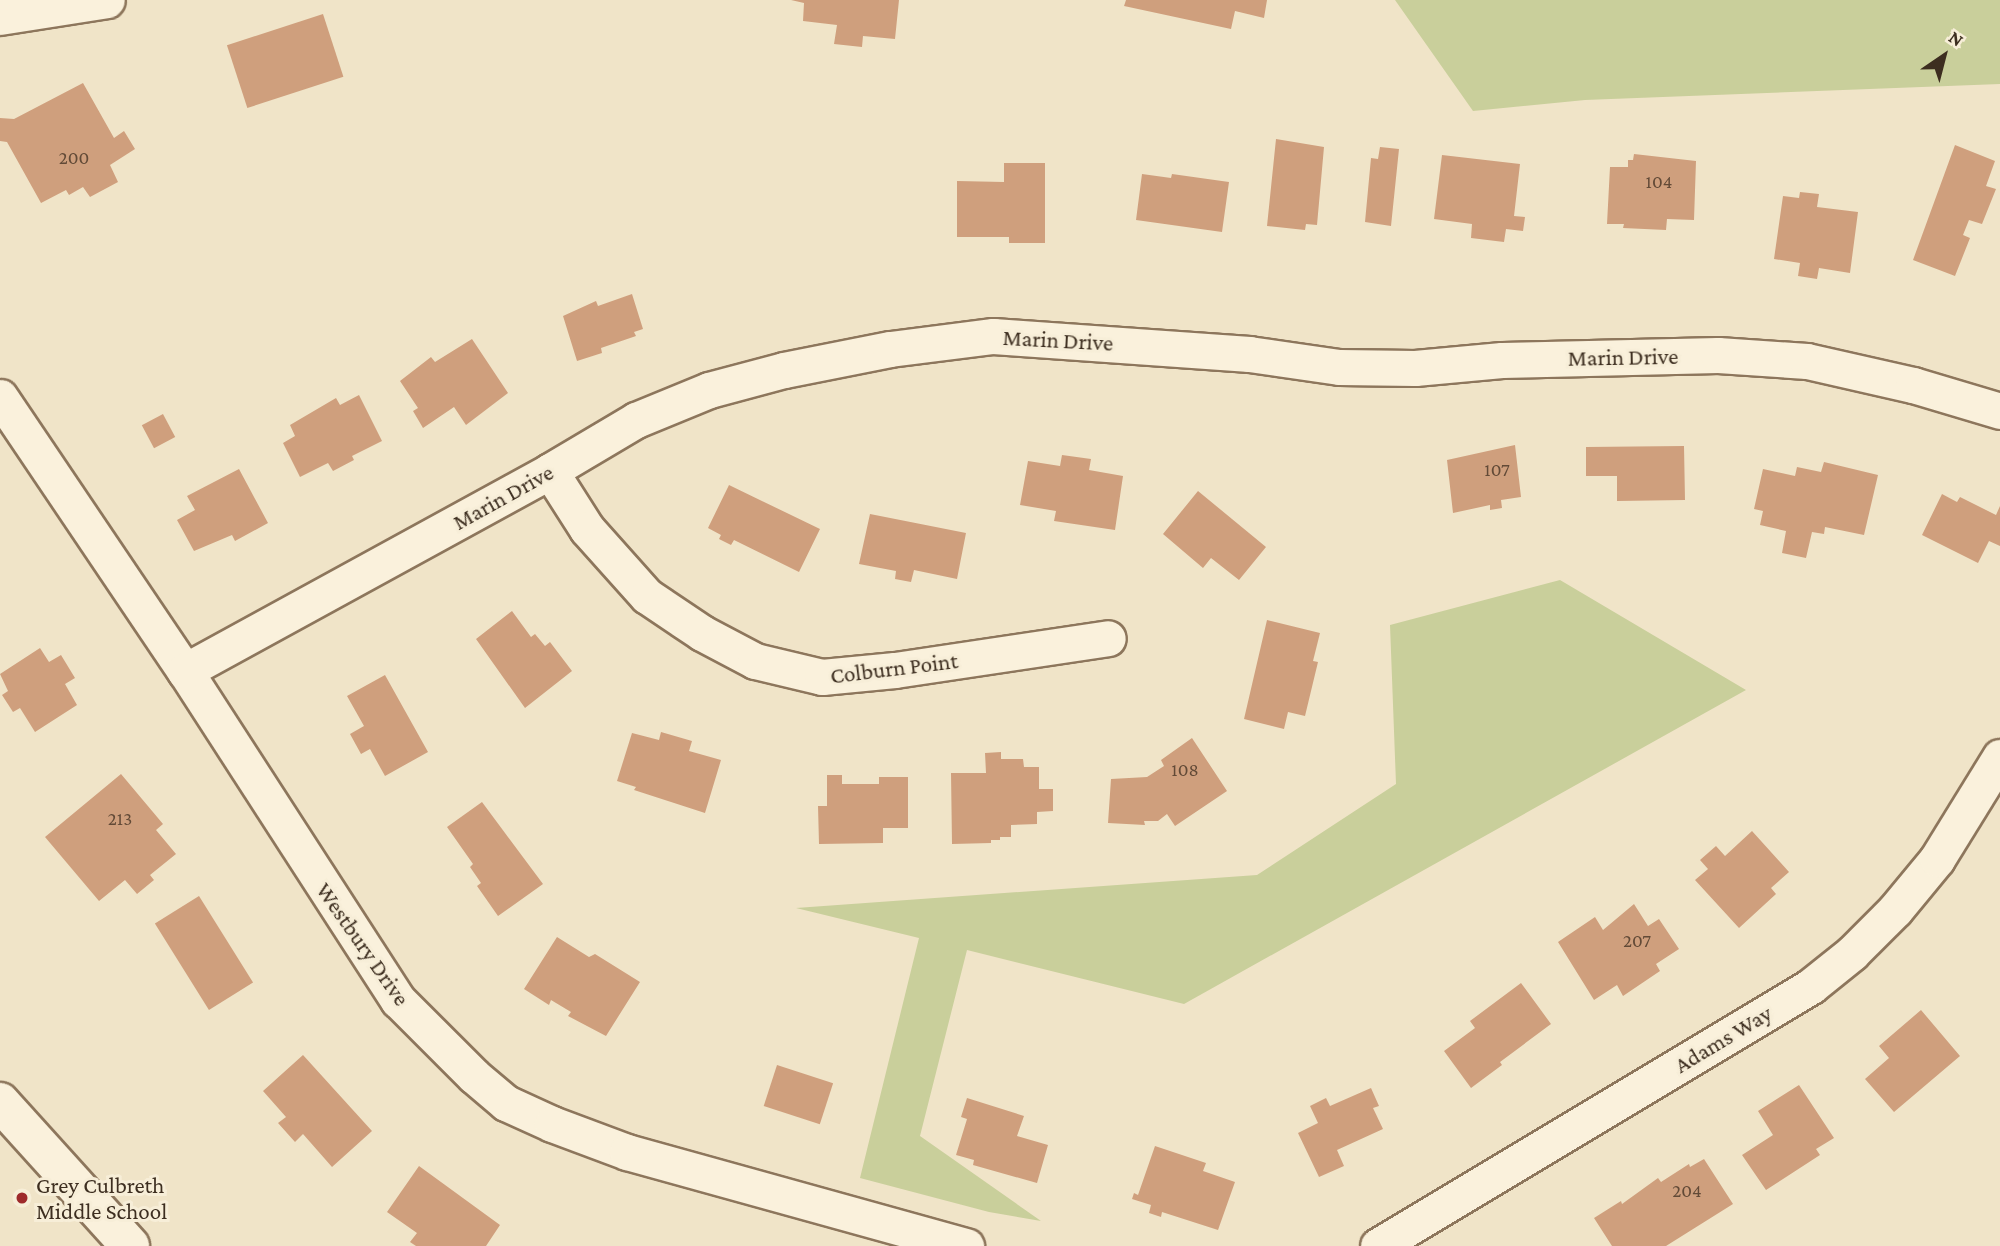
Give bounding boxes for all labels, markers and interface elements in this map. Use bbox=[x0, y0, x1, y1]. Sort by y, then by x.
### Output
north arrow bbox=[1909, 21, 1979, 91]
text: N bbox=[1945, 26, 1968, 51]
house number: 200 bbox=[59, 147, 89, 169]
house number: 104 bbox=[1646, 171, 1672, 193]
street label: Marin Drive bbox=[1002, 323, 1114, 357]
street label: Marin Drive bbox=[1567, 342, 1679, 372]
street label: Marin Drive bbox=[448, 458, 558, 536]
house number: 107 bbox=[1484, 459, 1510, 481]
street label: Colburn Point bbox=[829, 646, 959, 690]
house number: 108 bbox=[1171, 759, 1199, 781]
house number: 213 bbox=[108, 808, 132, 830]
street label: Westbury Drive bbox=[310, 877, 416, 1011]
house number: 207 bbox=[1623, 930, 1651, 952]
street label: Adams Way bbox=[1669, 999, 1777, 1079]
place label: Grey Culbreth Middle School bbox=[36, 1171, 167, 1225]
house number: 204 bbox=[1672, 1180, 1702, 1202]
marker: Grey Culbreth Middle School bbox=[14, 1190, 30, 1206]

